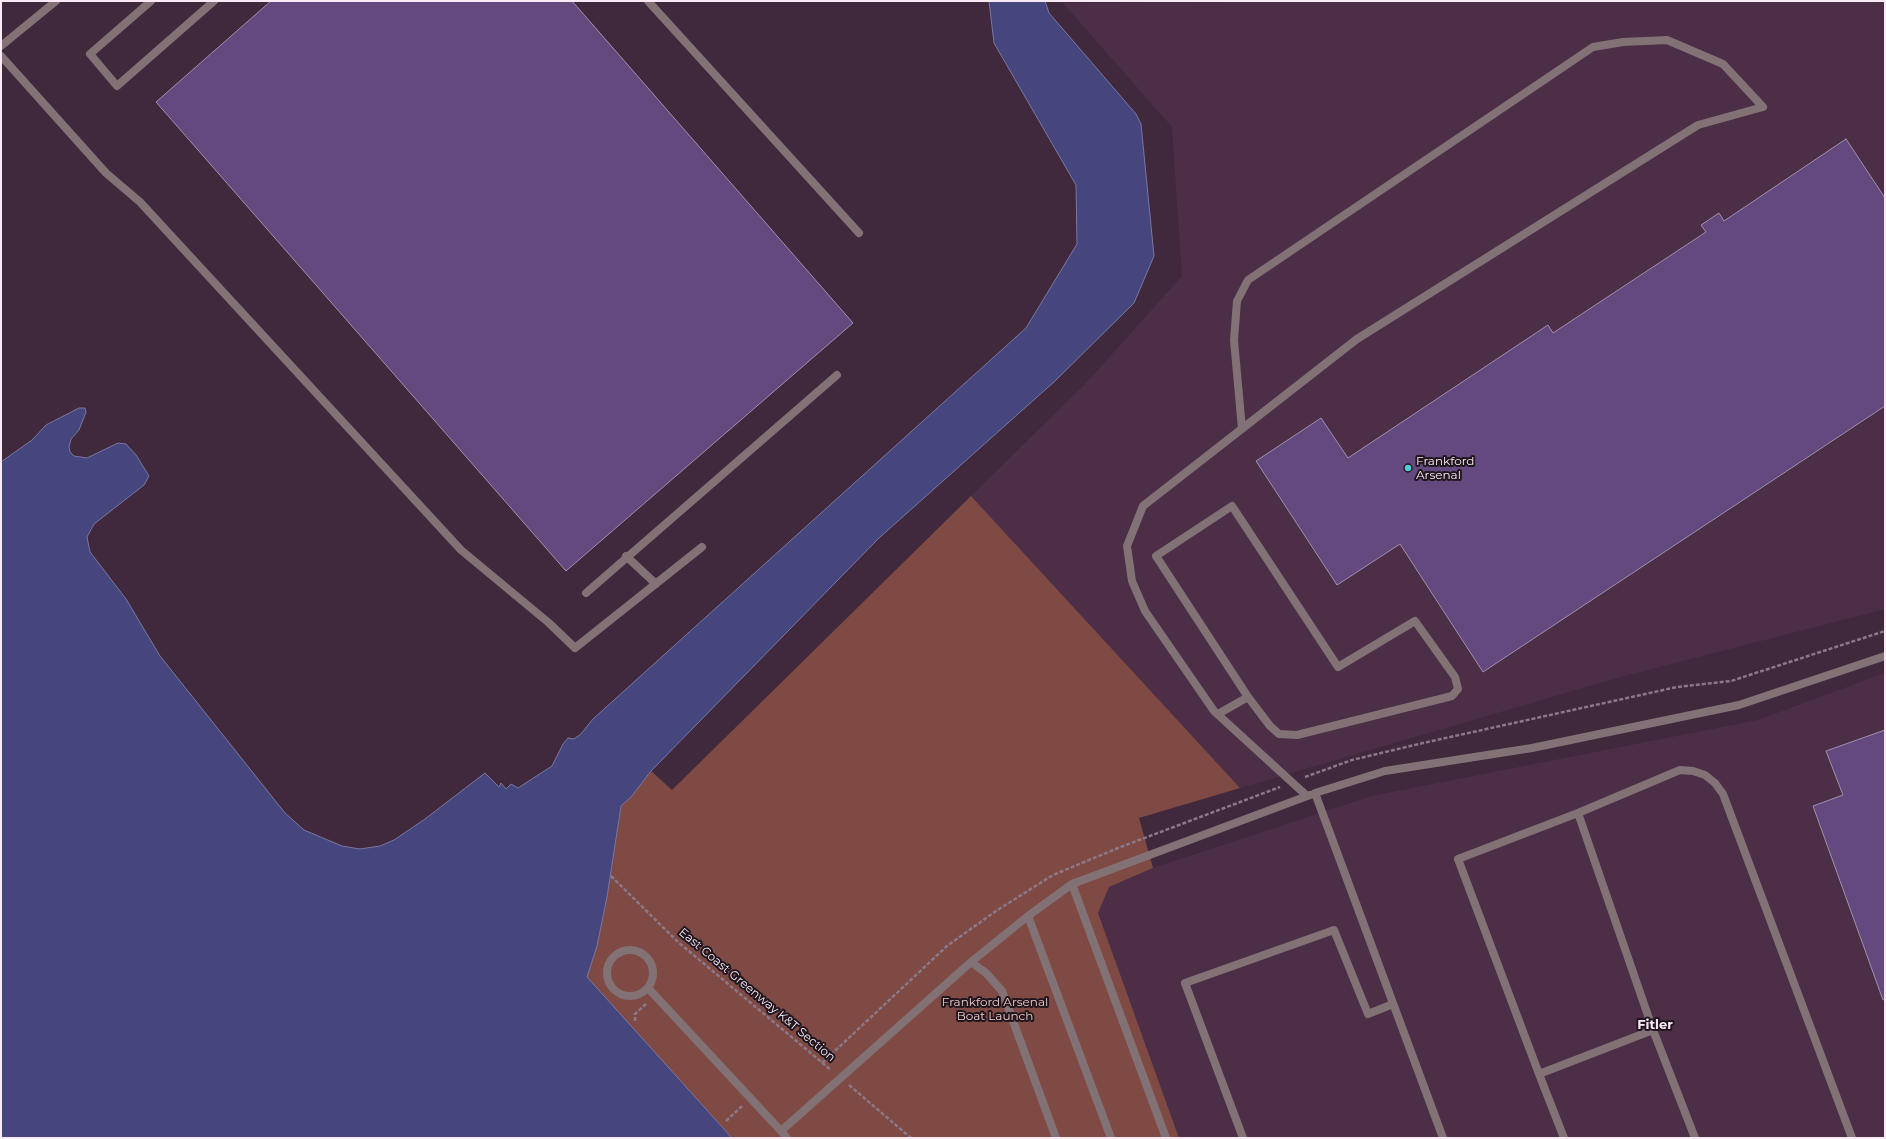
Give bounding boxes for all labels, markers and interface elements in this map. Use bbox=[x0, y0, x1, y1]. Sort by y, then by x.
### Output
place label: Frankford Arsenal bbox=[1416, 454, 1474, 482]
marker: Frankford Arsenal bbox=[1403, 463, 1413, 473]
street label: East Coast Greenway K&T Section bbox=[676, 925, 838, 1065]
park label: Frankford Arsenal Boat Launch bbox=[942, 995, 1048, 1023]
district label: Fitler bbox=[1637, 1017, 1673, 1033]

